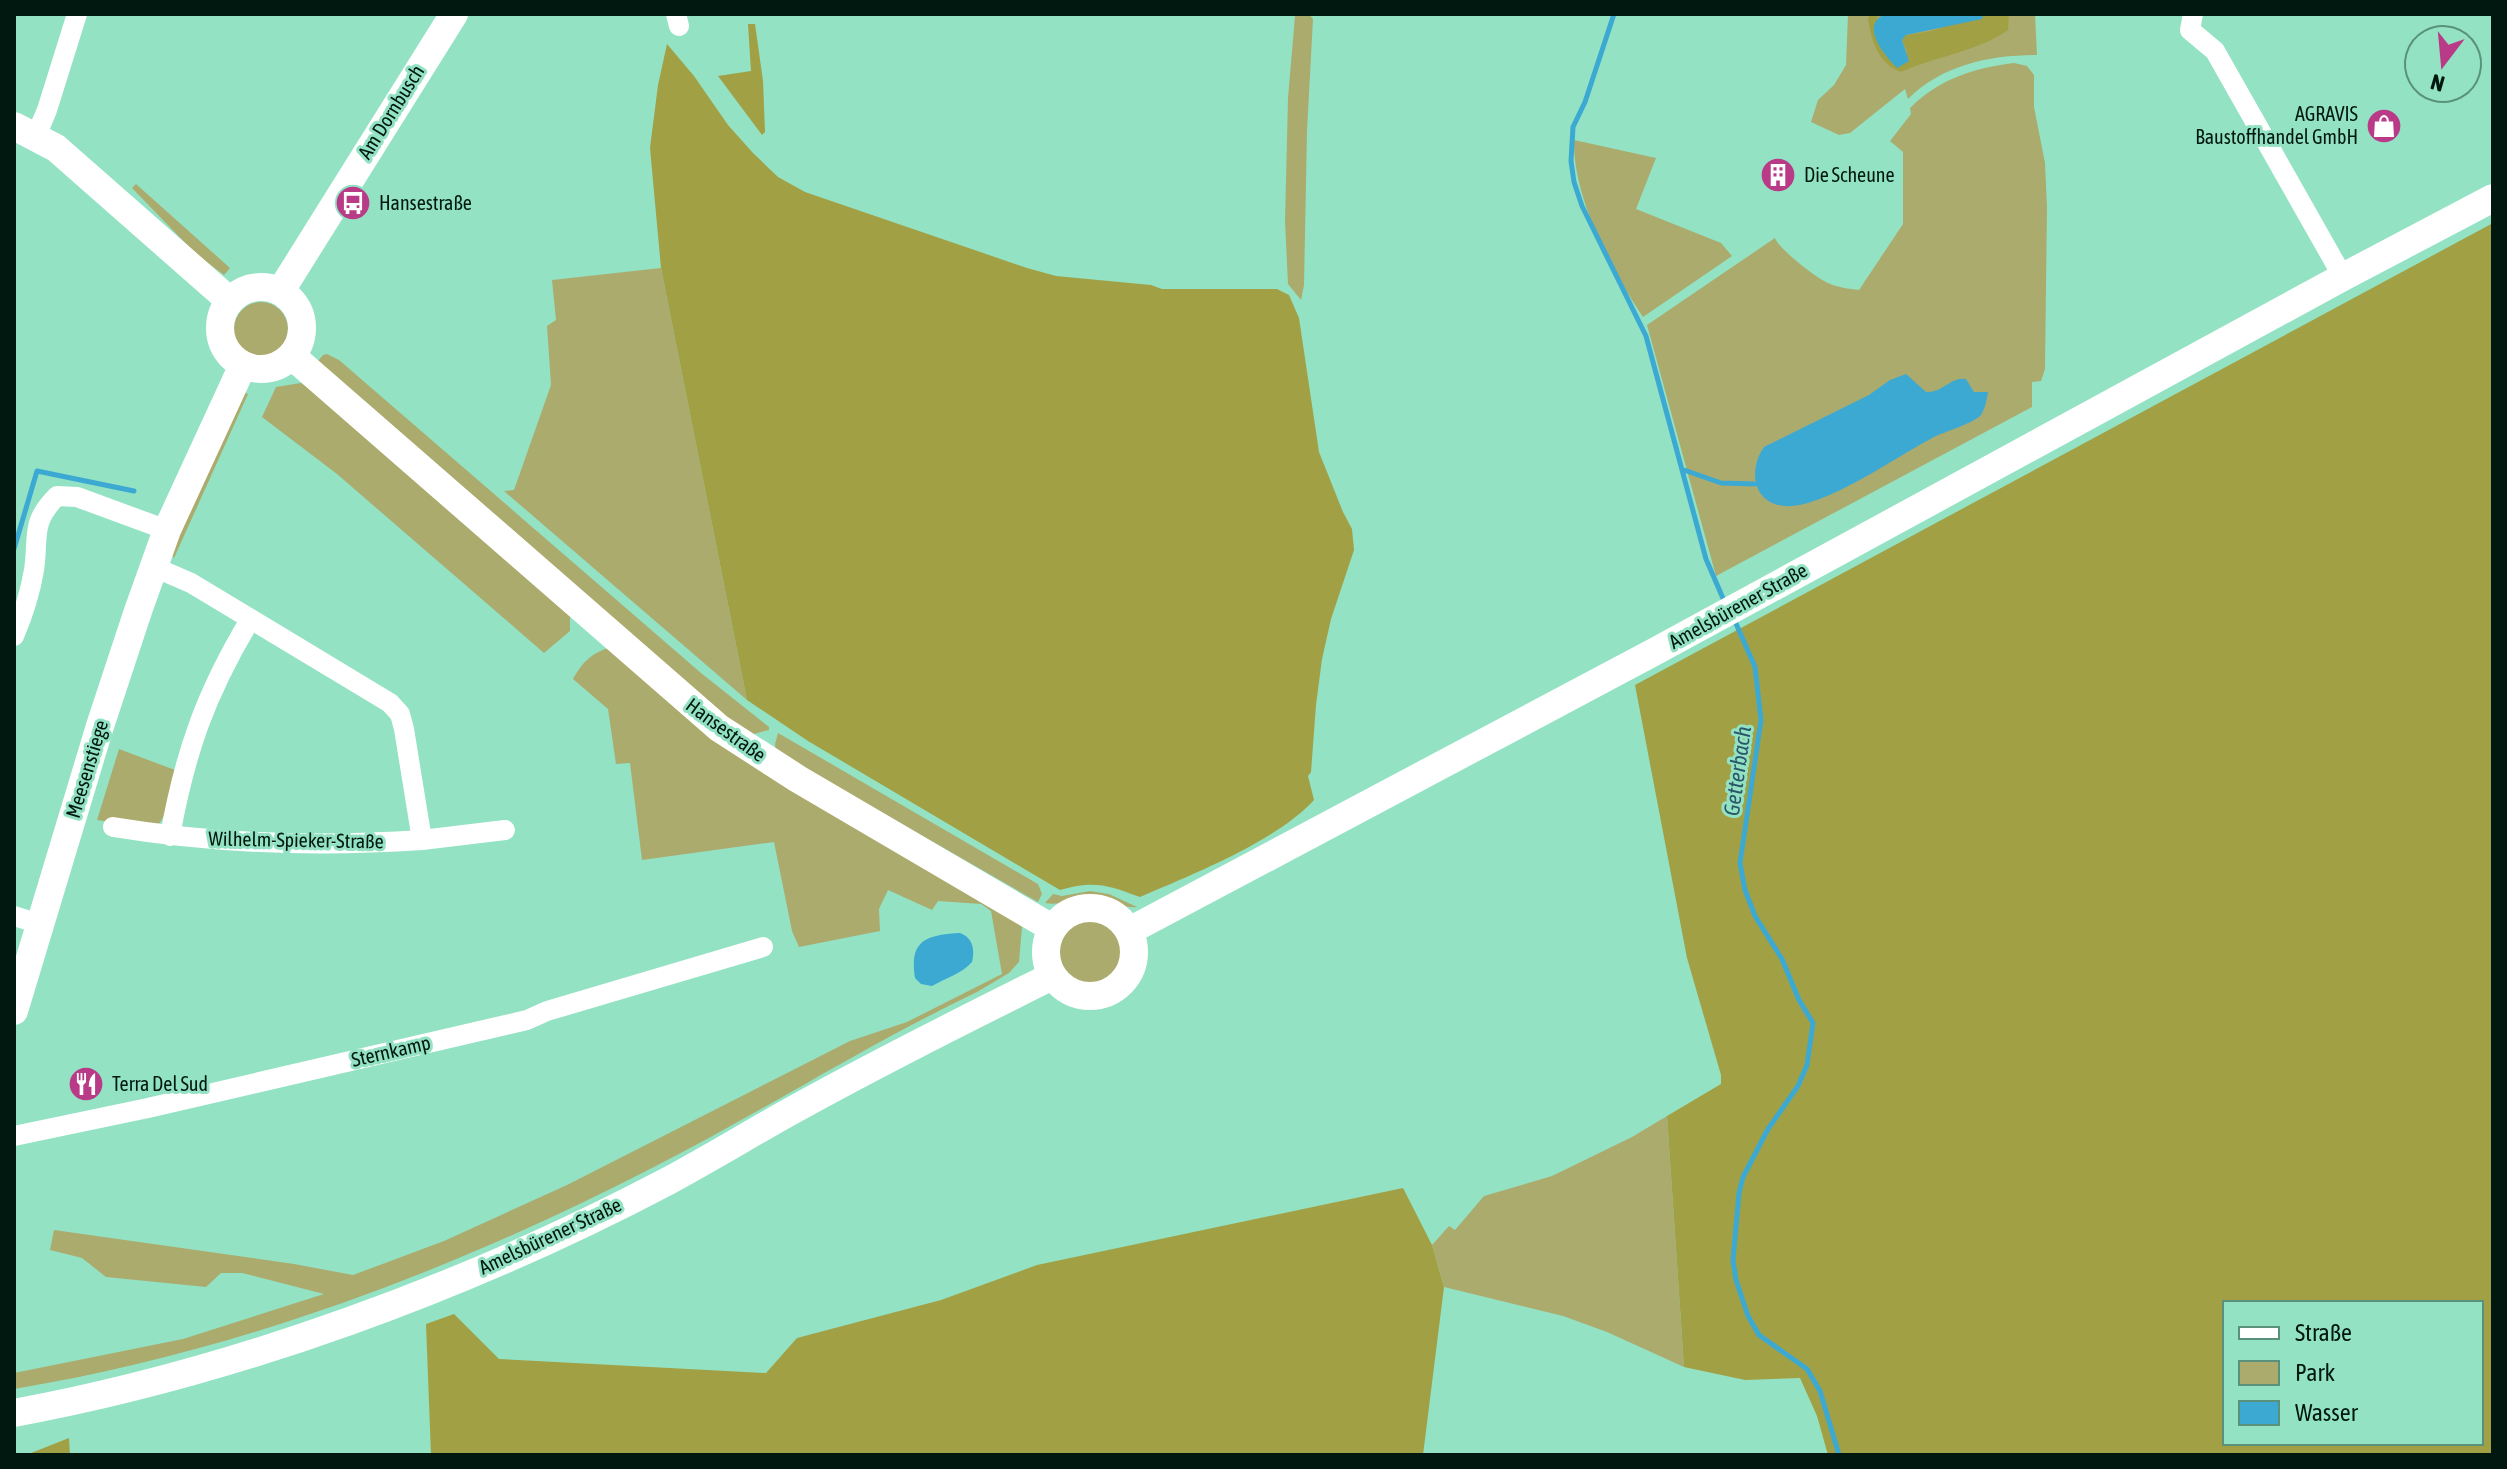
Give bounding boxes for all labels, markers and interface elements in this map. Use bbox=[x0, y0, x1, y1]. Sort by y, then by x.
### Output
north arrow bbox=[2403, 24, 2483, 104]
street label: Am Dornbusch bbox=[353, 61, 429, 163]
text: N bbox=[2428, 69, 2447, 98]
place label: AGRAVIS Baustoffhandel GmbH bbox=[2195, 102, 2358, 148]
shop icon: AGRAVIS Baustoffhandel GmbH bbox=[2365, 107, 2403, 145]
building icon: Die Scheune bbox=[1759, 156, 1797, 194]
place label: Die Scheune bbox=[1804, 163, 1895, 186]
bus stop icon: Hansestraße bbox=[334, 184, 372, 222]
place label: Hansestraße bbox=[379, 191, 472, 214]
street label: Amelsbürener Straße bbox=[1665, 558, 1811, 653]
street label: Hansestraße bbox=[682, 693, 771, 766]
street label: Meesenstiege bbox=[61, 717, 112, 821]
water label: Getterbach bbox=[1718, 724, 1756, 817]
street label: Wilhelm-Spieker-Straße bbox=[208, 826, 384, 853]
street label: Sternkamp bbox=[349, 1030, 433, 1071]
restaurant icon: Terra Del Sud bbox=[67, 1065, 105, 1103]
place label: Terra Del Sud bbox=[112, 1072, 208, 1095]
street label: Amelsbürener Straße bbox=[475, 1192, 625, 1279]
legend bbox=[2223, 1301, 2483, 1445]
text: Straße bbox=[2295, 1319, 2352, 1346]
text: Park bbox=[2295, 1359, 2336, 1386]
text: Wasser bbox=[2295, 1399, 2359, 1426]

